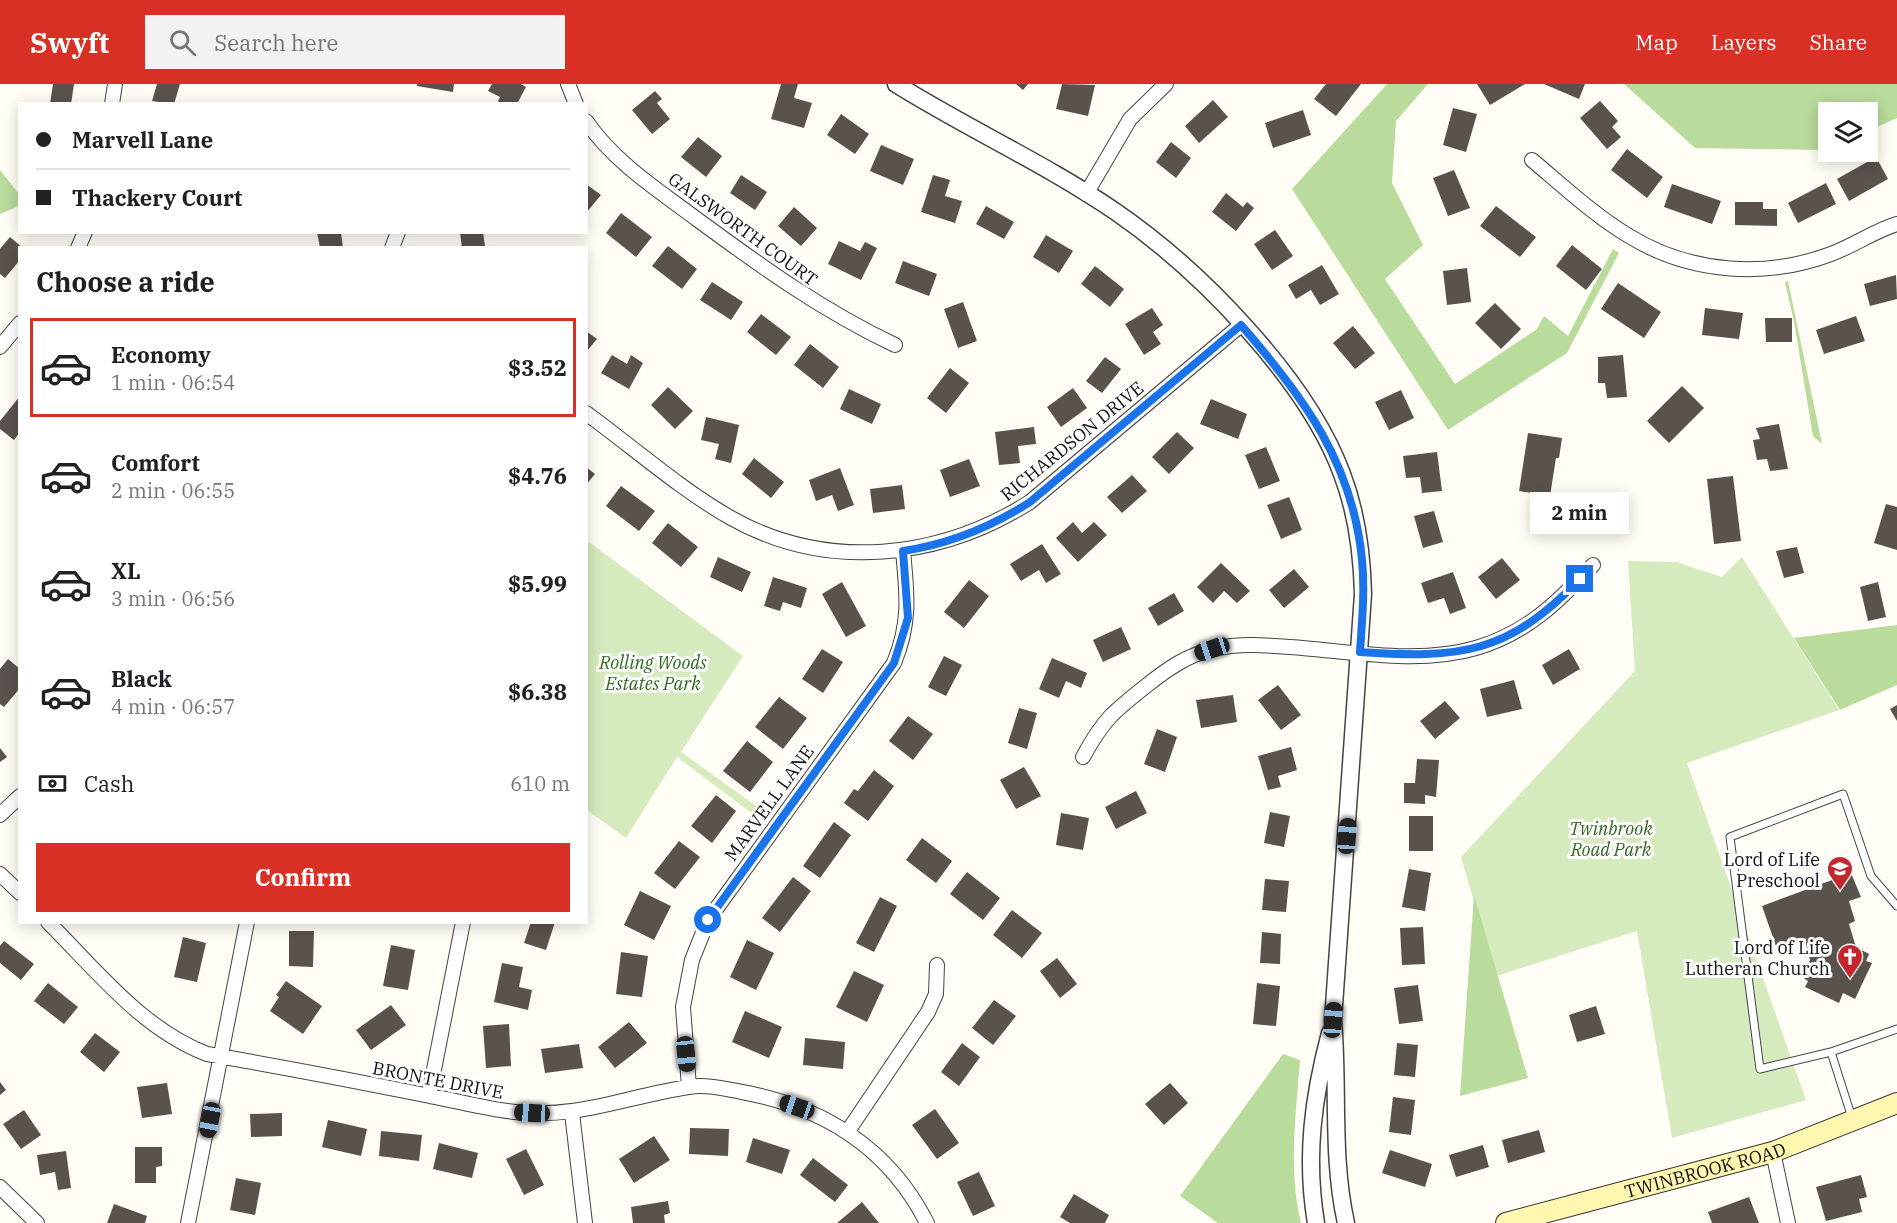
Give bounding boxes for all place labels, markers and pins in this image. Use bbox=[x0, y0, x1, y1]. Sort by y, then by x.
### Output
place label: Lord of Life Preschool bbox=[1724, 848, 1820, 892]
school or university icon: Lord of Life Preschool bbox=[1825, 854, 1855, 892]
place label: Lord of Life Lutheran Church bbox=[1685, 936, 1830, 980]
church icon: Lord of Life Lutheran Church bbox=[1835, 942, 1865, 980]

